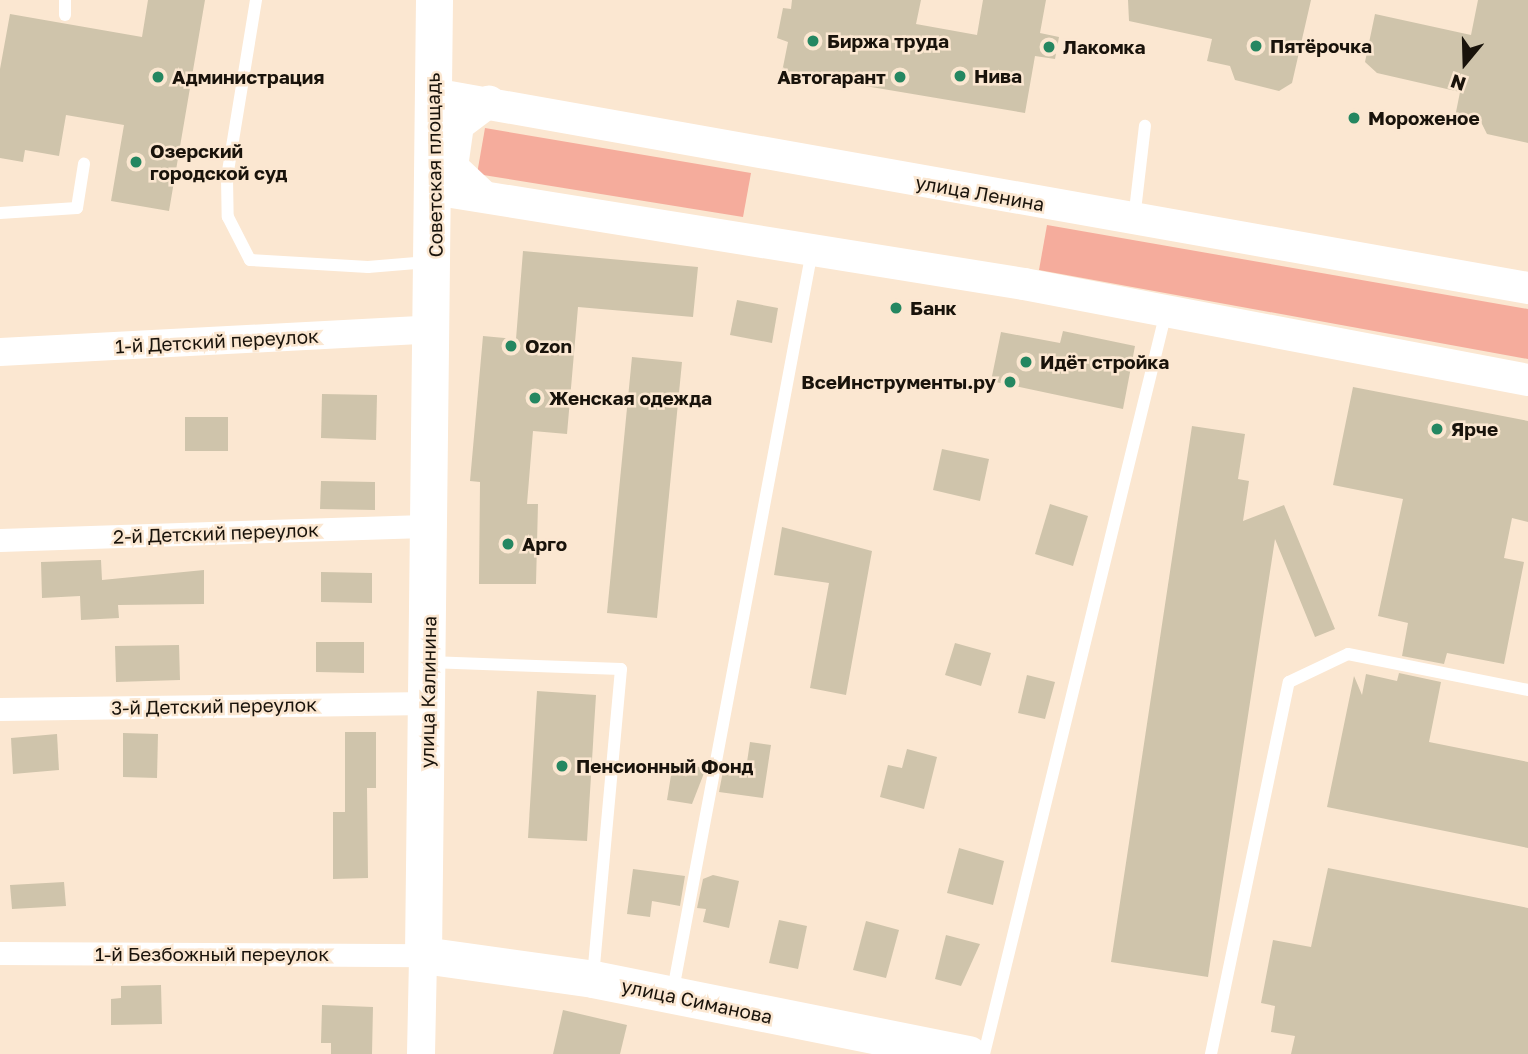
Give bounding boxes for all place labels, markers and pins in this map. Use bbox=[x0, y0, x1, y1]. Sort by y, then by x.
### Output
place label: Биржа труда bbox=[827, 30, 949, 52]
marker: Биржа труда bbox=[805, 33, 821, 49]
place label: Пятёрочка bbox=[1270, 35, 1372, 57]
place label: Лакомка bbox=[1063, 36, 1145, 58]
marker: Пятёрочка bbox=[1248, 38, 1264, 54]
marker: Лакомка bbox=[1041, 39, 1057, 55]
place label: Нива bbox=[974, 65, 1022, 87]
place label: Администрация bbox=[172, 66, 324, 88]
place label: Автогарант bbox=[777, 66, 886, 88]
marker: Нива bbox=[952, 68, 968, 84]
marker: Администрация bbox=[150, 69, 166, 85]
marker: Автогарант bbox=[892, 69, 908, 85]
place label: Мороженое bbox=[1368, 107, 1480, 129]
marker: Мороженое bbox=[1346, 110, 1362, 126]
place label: Озерский городской суд bbox=[150, 140, 287, 184]
marker: Озерский городской суд bbox=[128, 154, 144, 170]
place label: Банк bbox=[910, 297, 957, 319]
marker: Банк bbox=[888, 300, 904, 316]
place label: Ozon bbox=[525, 335, 572, 357]
marker: Ozon bbox=[503, 338, 519, 354]
place label: Идёт стройка bbox=[1040, 351, 1169, 373]
marker: Идёт стройка bbox=[1018, 354, 1034, 370]
place label: ВсеИнструменты.ру bbox=[801, 371, 996, 393]
marker: ВсеИнструменты.ру bbox=[1002, 374, 1018, 390]
place label: Женская одежда bbox=[549, 387, 712, 409]
marker: Женская одежда bbox=[527, 390, 543, 406]
place label: Ярче bbox=[1451, 418, 1498, 440]
marker: Ярче bbox=[1429, 421, 1445, 437]
place label: Арго bbox=[522, 533, 567, 555]
marker: Арго bbox=[500, 536, 516, 552]
place label: Пенсионный Фонд bbox=[576, 755, 753, 777]
marker: Пенсионный Фонд bbox=[554, 758, 570, 774]

